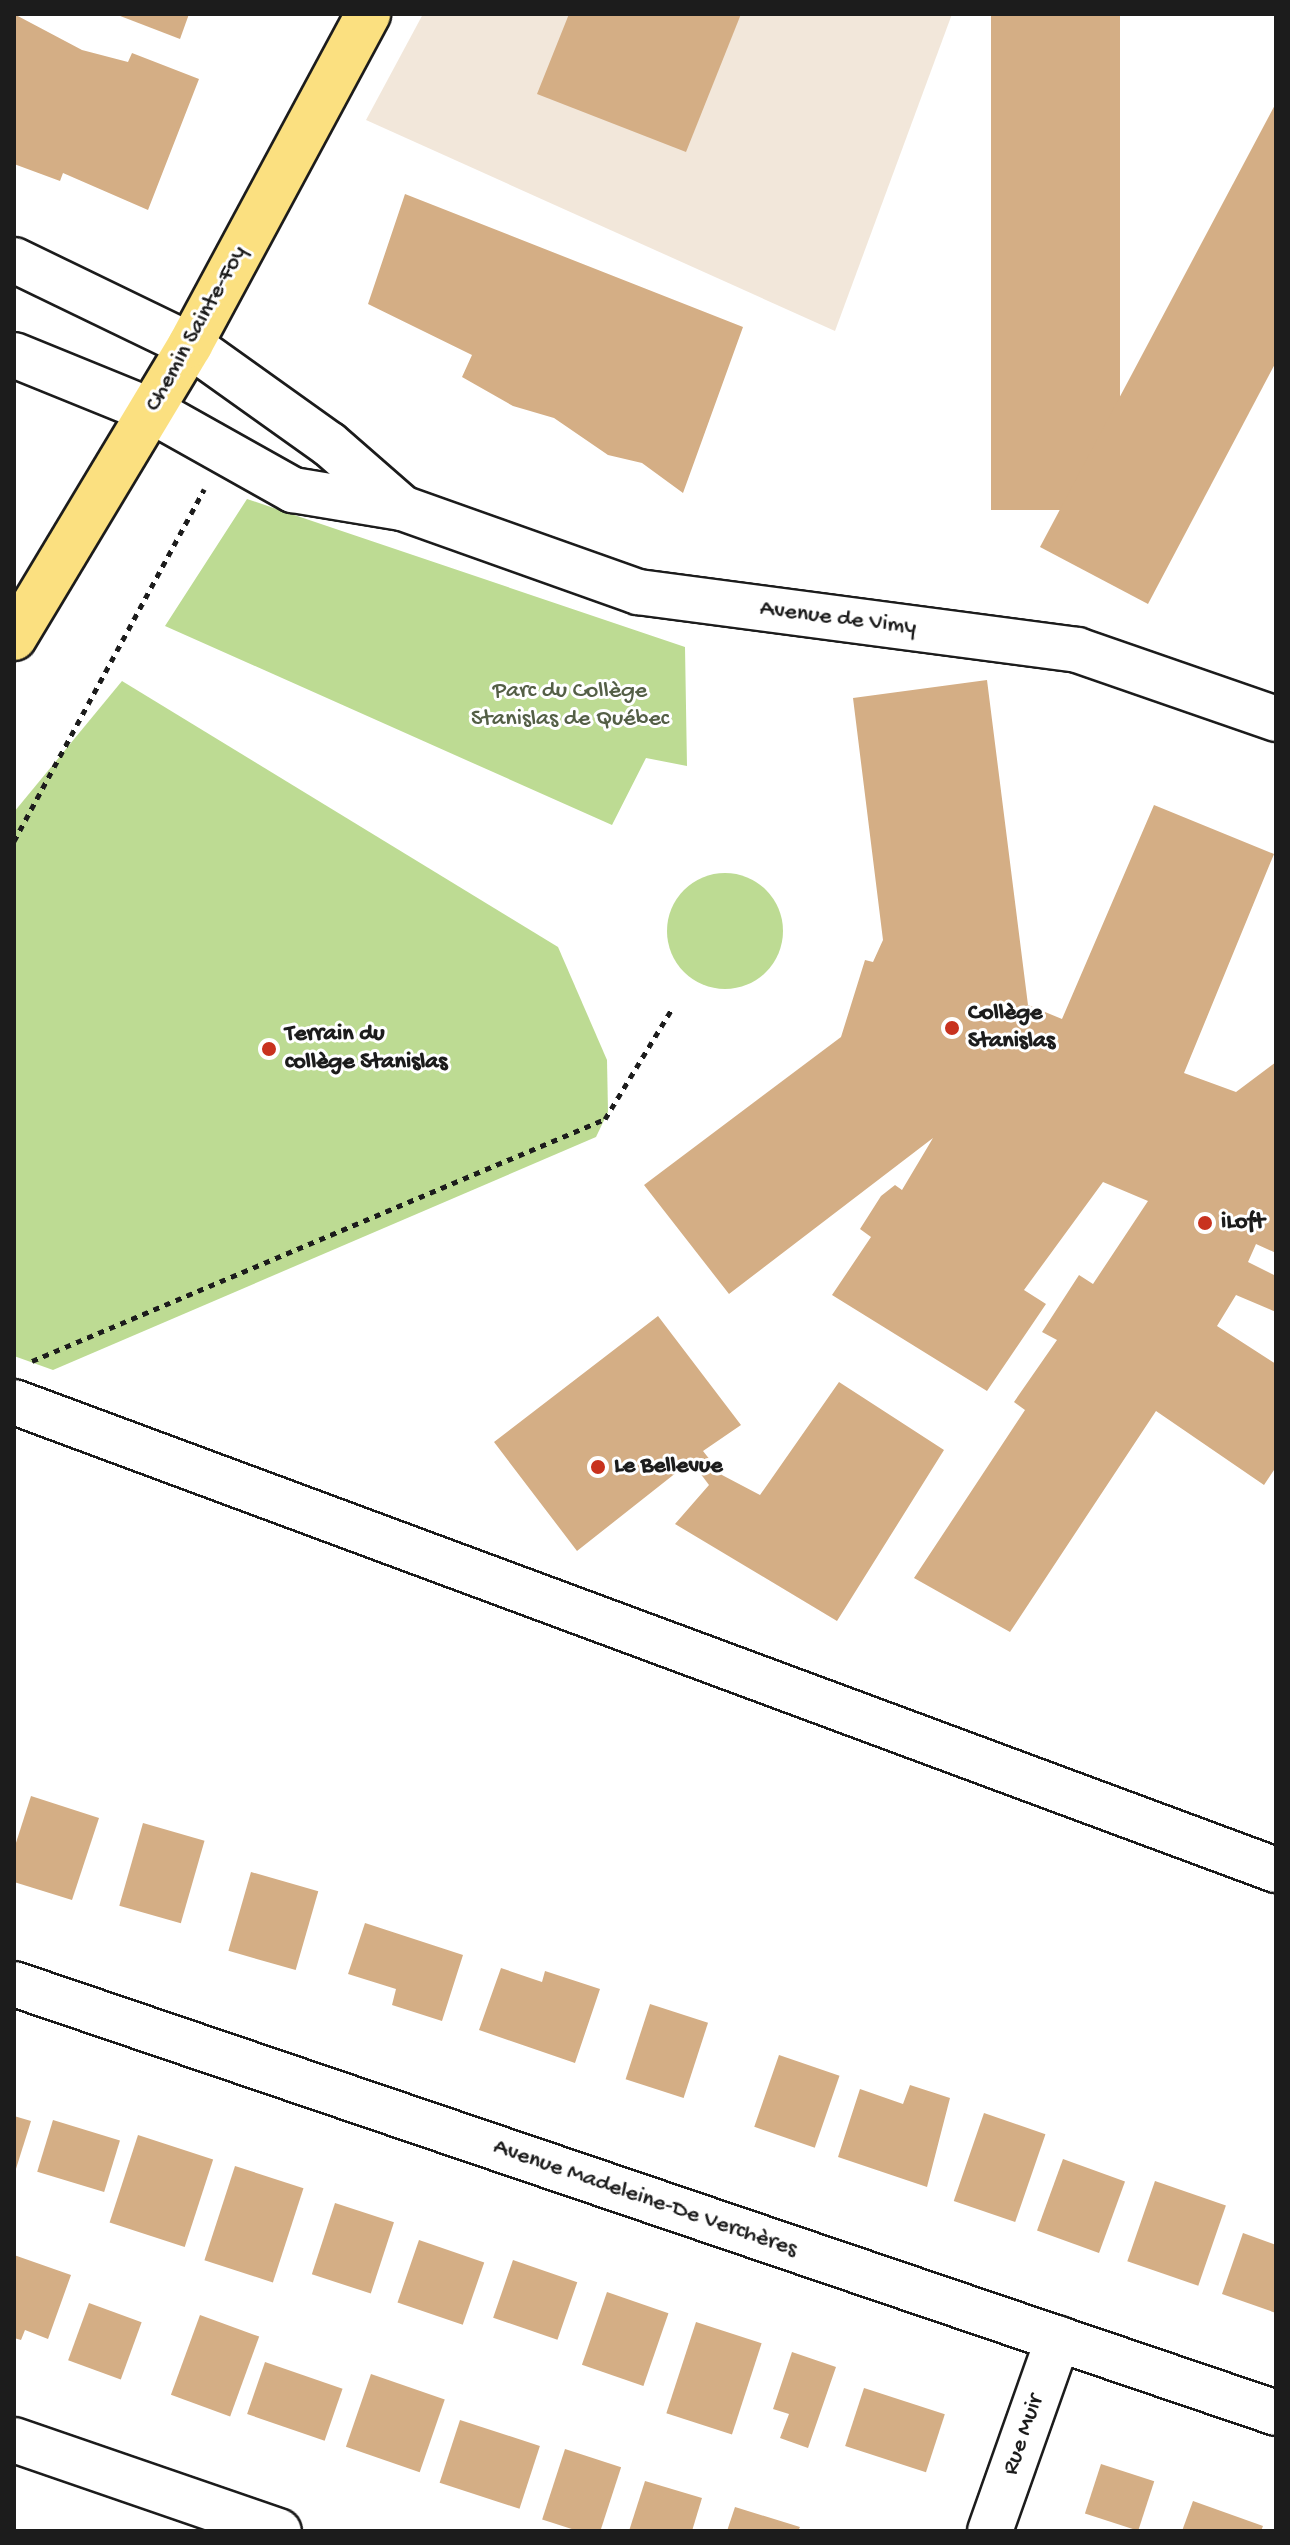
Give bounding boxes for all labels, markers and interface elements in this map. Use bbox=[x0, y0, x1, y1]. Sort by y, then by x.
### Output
street label: Chemin Sainte-Foy bbox=[140, 241, 254, 417]
street label: Avenue de Vimy bbox=[758, 595, 918, 643]
park label: Parc du Collège Stanislas de Québec bbox=[471, 678, 669, 734]
place label: Collège Stanislas bbox=[968, 1000, 1055, 1056]
marker: Collège Stanislas bbox=[943, 1019, 961, 1037]
place label: Terrain du collège Stanislas bbox=[285, 1021, 447, 1077]
marker: Terrain du collège Stanislas bbox=[260, 1040, 278, 1058]
place label: iLoft bbox=[1221, 1209, 1265, 1237]
marker: iLoft bbox=[1196, 1214, 1214, 1232]
place label: Le Bellevue bbox=[614, 1453, 723, 1481]
marker: Le Bellevue bbox=[589, 1458, 607, 1476]
street label: Avenue Madeleine-De Verchères bbox=[489, 2133, 801, 2265]
street label: Rue Muir bbox=[997, 2391, 1051, 2479]

